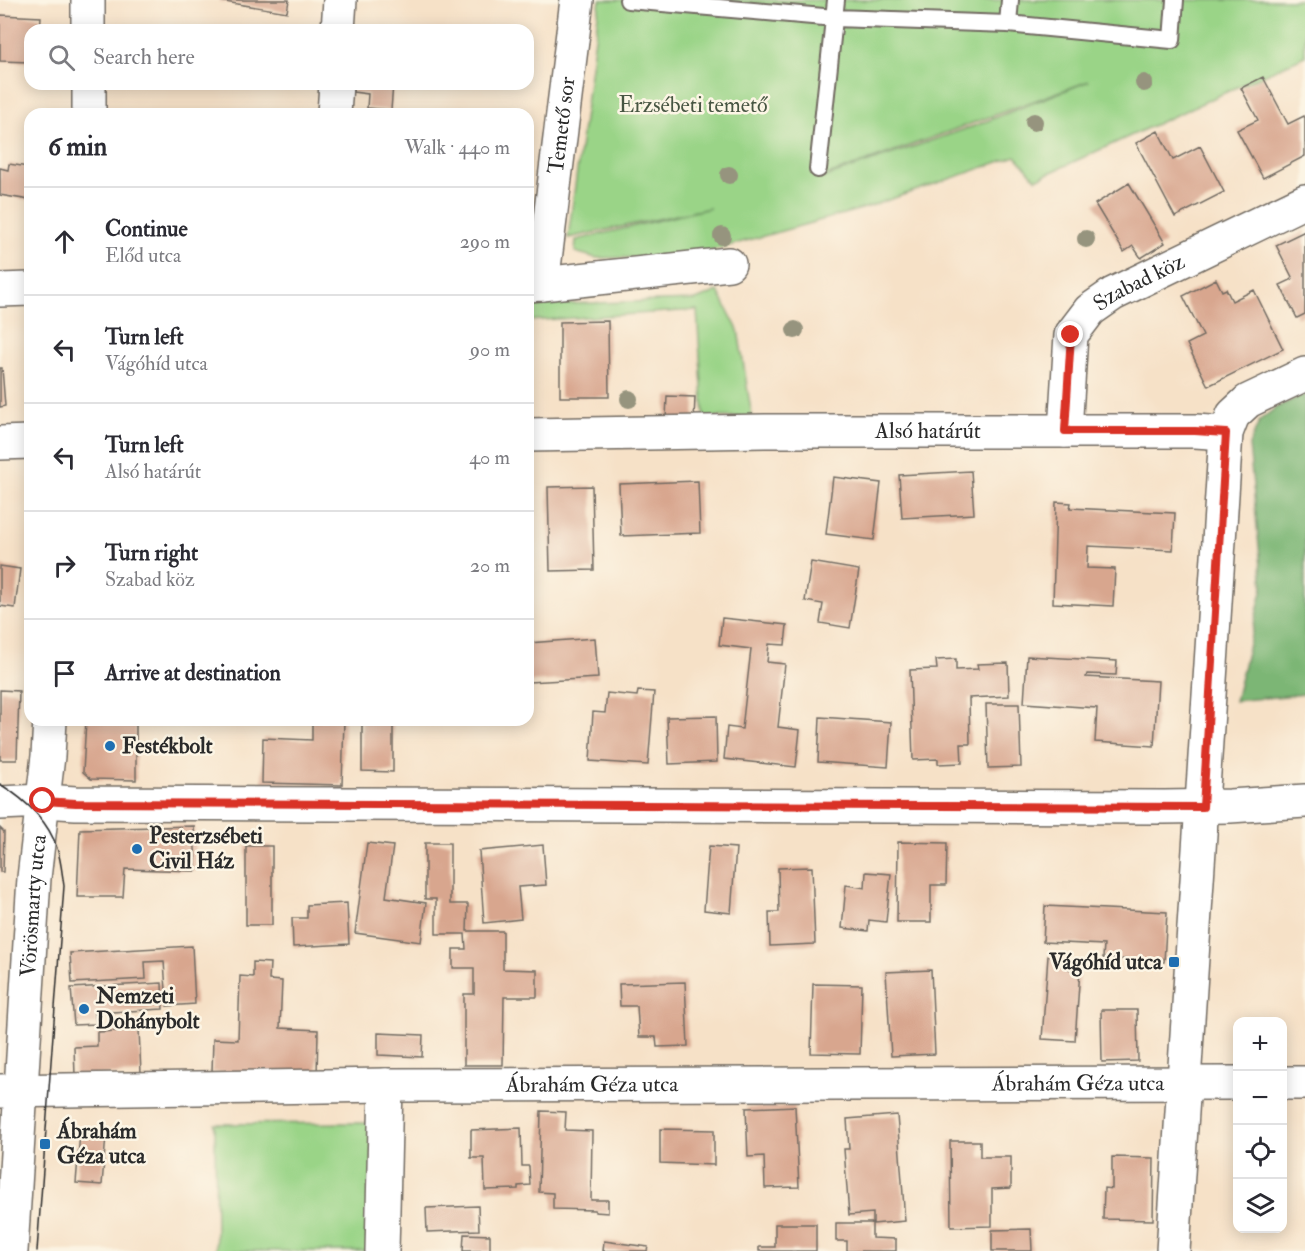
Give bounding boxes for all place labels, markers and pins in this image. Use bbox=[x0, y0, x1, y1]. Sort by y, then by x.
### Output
place label: Festékbolt bbox=[122, 732, 213, 760]
marker: Festékbolt bbox=[103, 739, 117, 753]
place label: Pesterzsébeti Civil Ház bbox=[149, 822, 263, 875]
marker: Pesterzsébeti Civil Ház bbox=[130, 842, 144, 856]
place label: Vágóhíd utca bbox=[1048, 948, 1163, 977]
marker: Vágóhíd utca bbox=[1167, 955, 1181, 969]
place label: Nemzeti Dohánybolt bbox=[95, 982, 201, 1036]
marker: Nemzeti Dohánybolt bbox=[77, 1002, 91, 1016]
place label: Ábrahám Géza utca bbox=[56, 1116, 146, 1170]
marker: Ábrahám Géza utca bbox=[38, 1137, 52, 1151]

